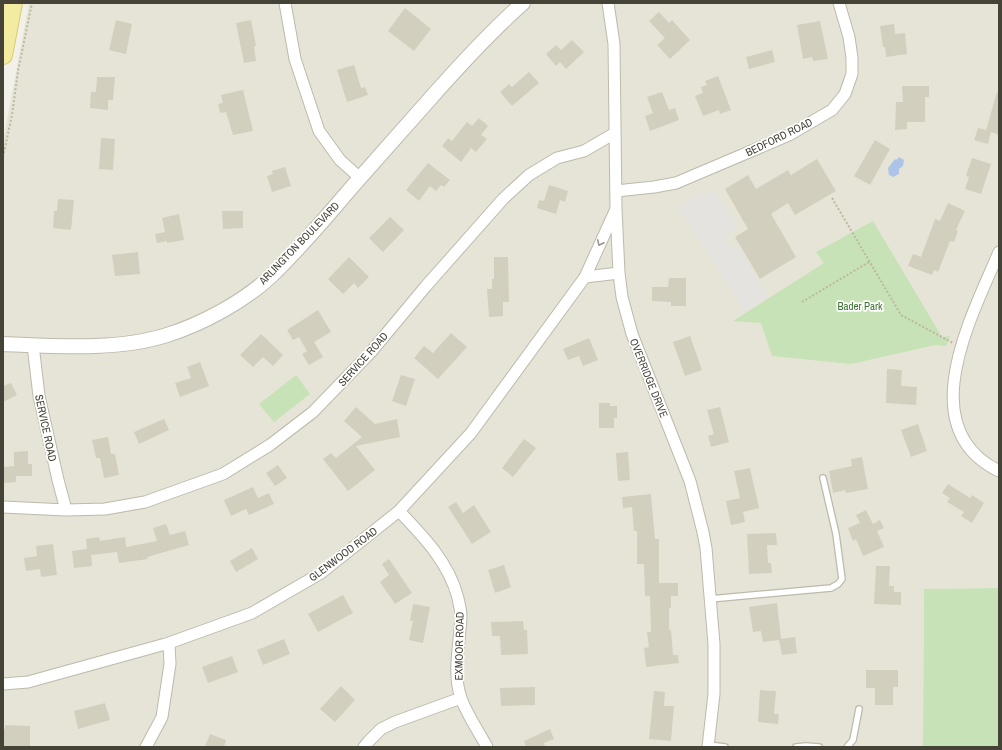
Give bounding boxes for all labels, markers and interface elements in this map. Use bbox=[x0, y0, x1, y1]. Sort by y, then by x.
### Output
street label: BEDFORD ROAD bbox=[743, 115, 815, 159]
street label: ARLINGTON BOULEVARD bbox=[255, 199, 342, 288]
one-way arrow bbox=[597, 239, 605, 247]
park label: Bader Park bbox=[837, 299, 883, 313]
street label: SERVICE ROAD bbox=[335, 329, 391, 389]
street label: OVERRIDGE DRIVE bbox=[627, 336, 671, 420]
street label: SERVICE ROAD bbox=[32, 393, 60, 463]
street label: GLENWOOD ROAD bbox=[306, 524, 380, 584]
street label: EXMOOR ROAD bbox=[451, 612, 467, 680]

